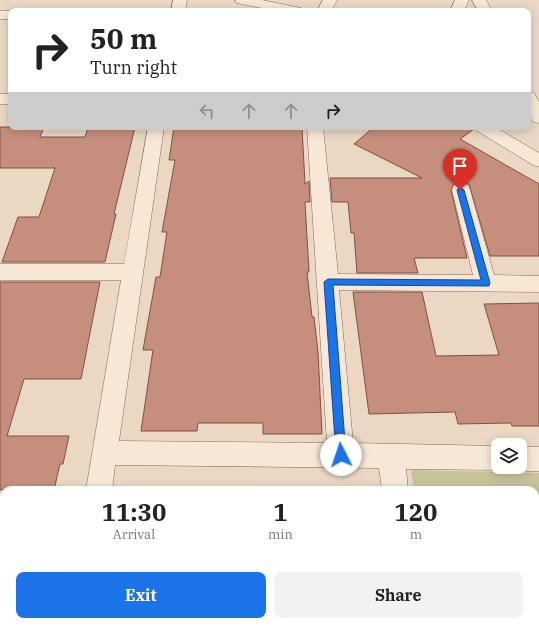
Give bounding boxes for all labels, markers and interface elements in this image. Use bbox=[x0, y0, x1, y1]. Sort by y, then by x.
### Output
text: 50 m bbox=[90, 20, 157, 57]
icon: right bbox=[24, 24, 76, 76]
text: Turn right bbox=[90, 56, 177, 79]
icon: left bbox=[196, 100, 218, 122]
icon: ahead bbox=[238, 100, 260, 122]
icon: ahead bbox=[280, 100, 302, 122]
icon: right bbox=[322, 100, 344, 122]
pin bbox=[443, 149, 477, 190]
icon: arrive bbox=[449, 155, 471, 177]
position arrow bbox=[320, 434, 362, 476]
map controls bbox=[491, 438, 527, 474]
button: layers bbox=[491, 438, 527, 474]
text: 11:30 bbox=[102, 496, 166, 528]
text: 1 bbox=[273, 496, 288, 528]
text: 120 bbox=[394, 496, 437, 528]
text: Arrival bbox=[113, 526, 155, 543]
text: min bbox=[268, 526, 293, 543]
text: m bbox=[410, 526, 422, 543]
button: Exit bbox=[16, 572, 266, 618]
button: Share bbox=[274, 572, 523, 618]

